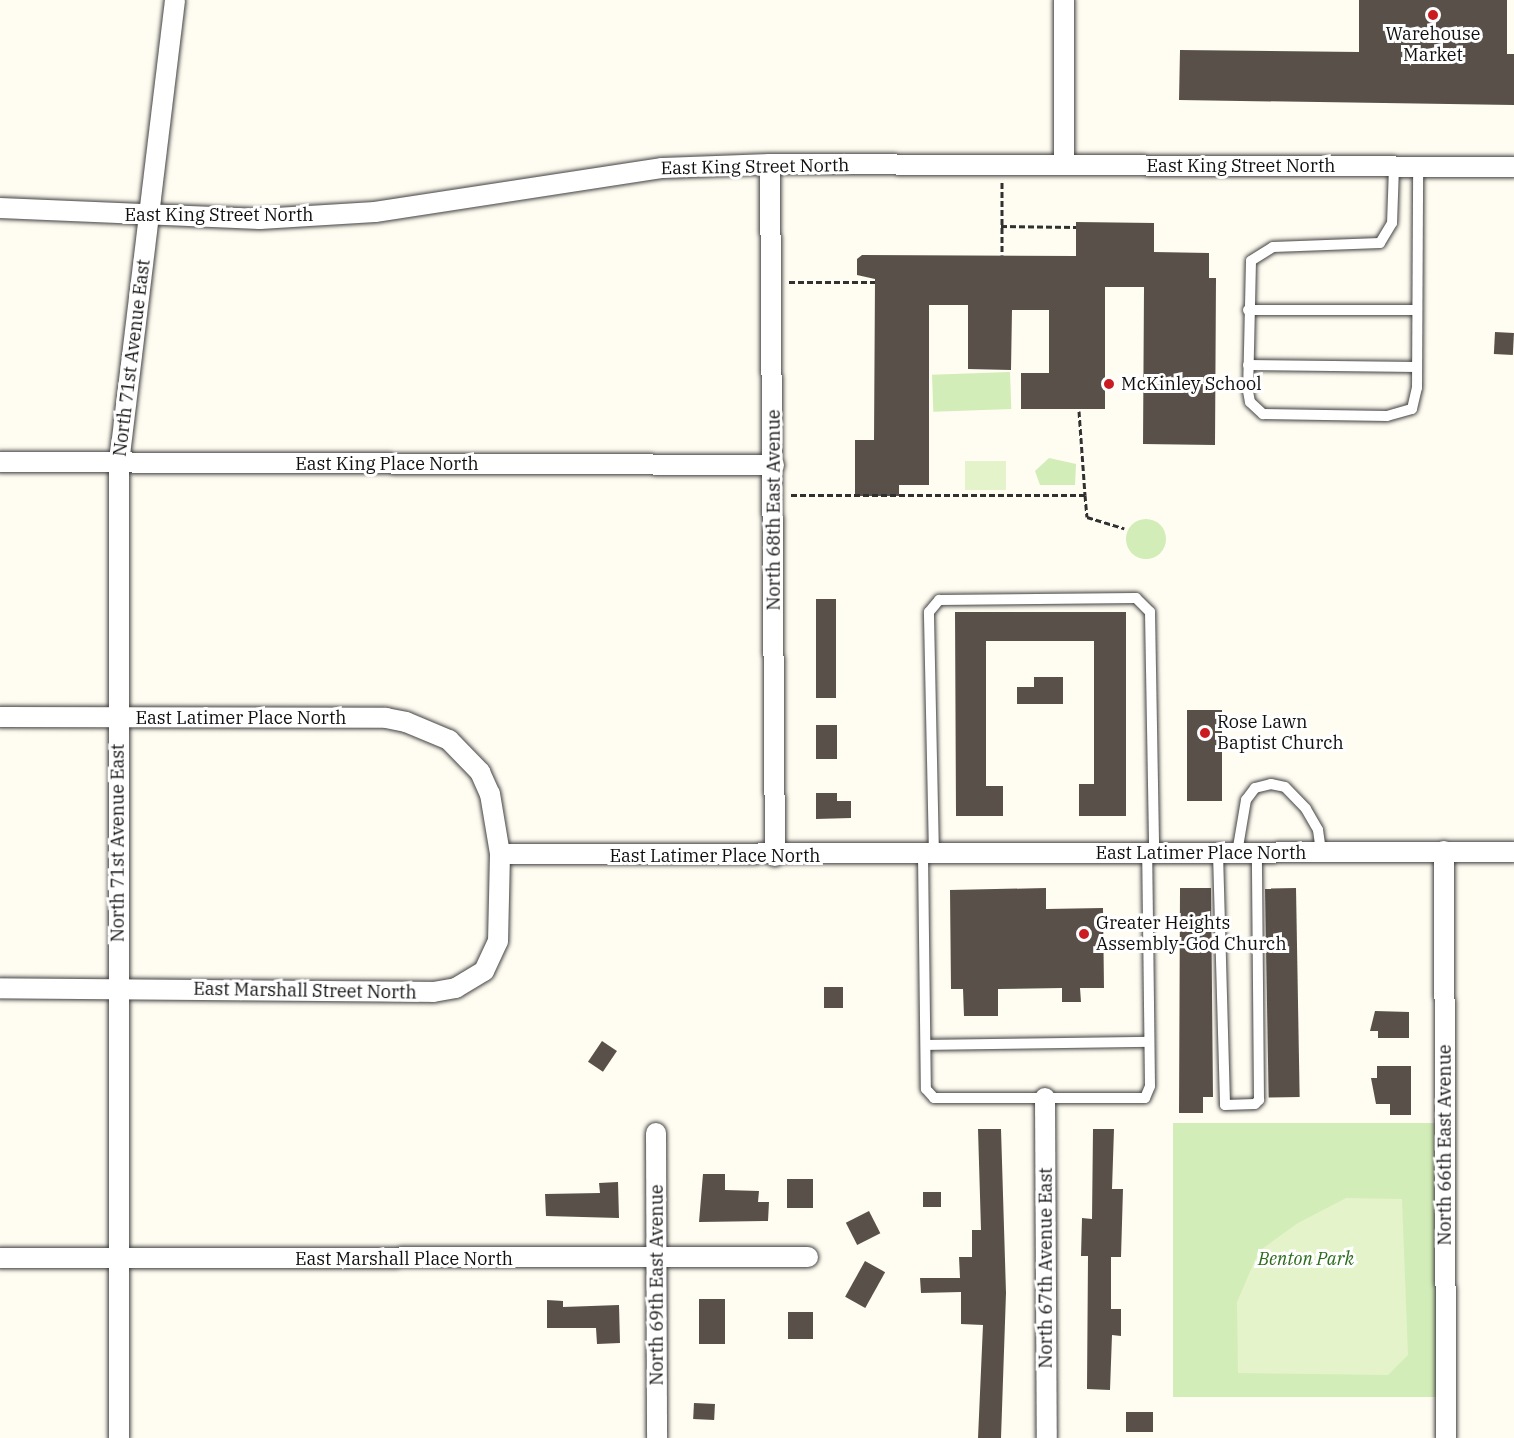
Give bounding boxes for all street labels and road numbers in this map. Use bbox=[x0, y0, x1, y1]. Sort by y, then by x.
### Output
street label: East King Street North bbox=[660, 155, 850, 179]
street label: East King Street North bbox=[1147, 155, 1335, 177]
street label: East King Street North bbox=[125, 204, 313, 226]
street label: North 71st Avenue East bbox=[109, 258, 155, 458]
street label: North 68th East Avenue bbox=[763, 409, 785, 611]
street label: East King Place North bbox=[295, 453, 479, 475]
street label: East Latimer Place North bbox=[135, 707, 347, 729]
street label: North 71st Avenue East bbox=[107, 744, 129, 942]
street label: East Latimer Place North bbox=[1095, 842, 1307, 864]
street label: East Latimer Place North bbox=[609, 845, 821, 867]
street label: East Marshall Street North bbox=[193, 978, 417, 1004]
street label: North 66th East Avenue bbox=[1434, 1044, 1456, 1246]
street label: North 67th Avenue East bbox=[1035, 1167, 1057, 1369]
street label: North 69th East Avenue bbox=[646, 1184, 668, 1386]
street label: East Marshall Place North bbox=[295, 1248, 513, 1270]

